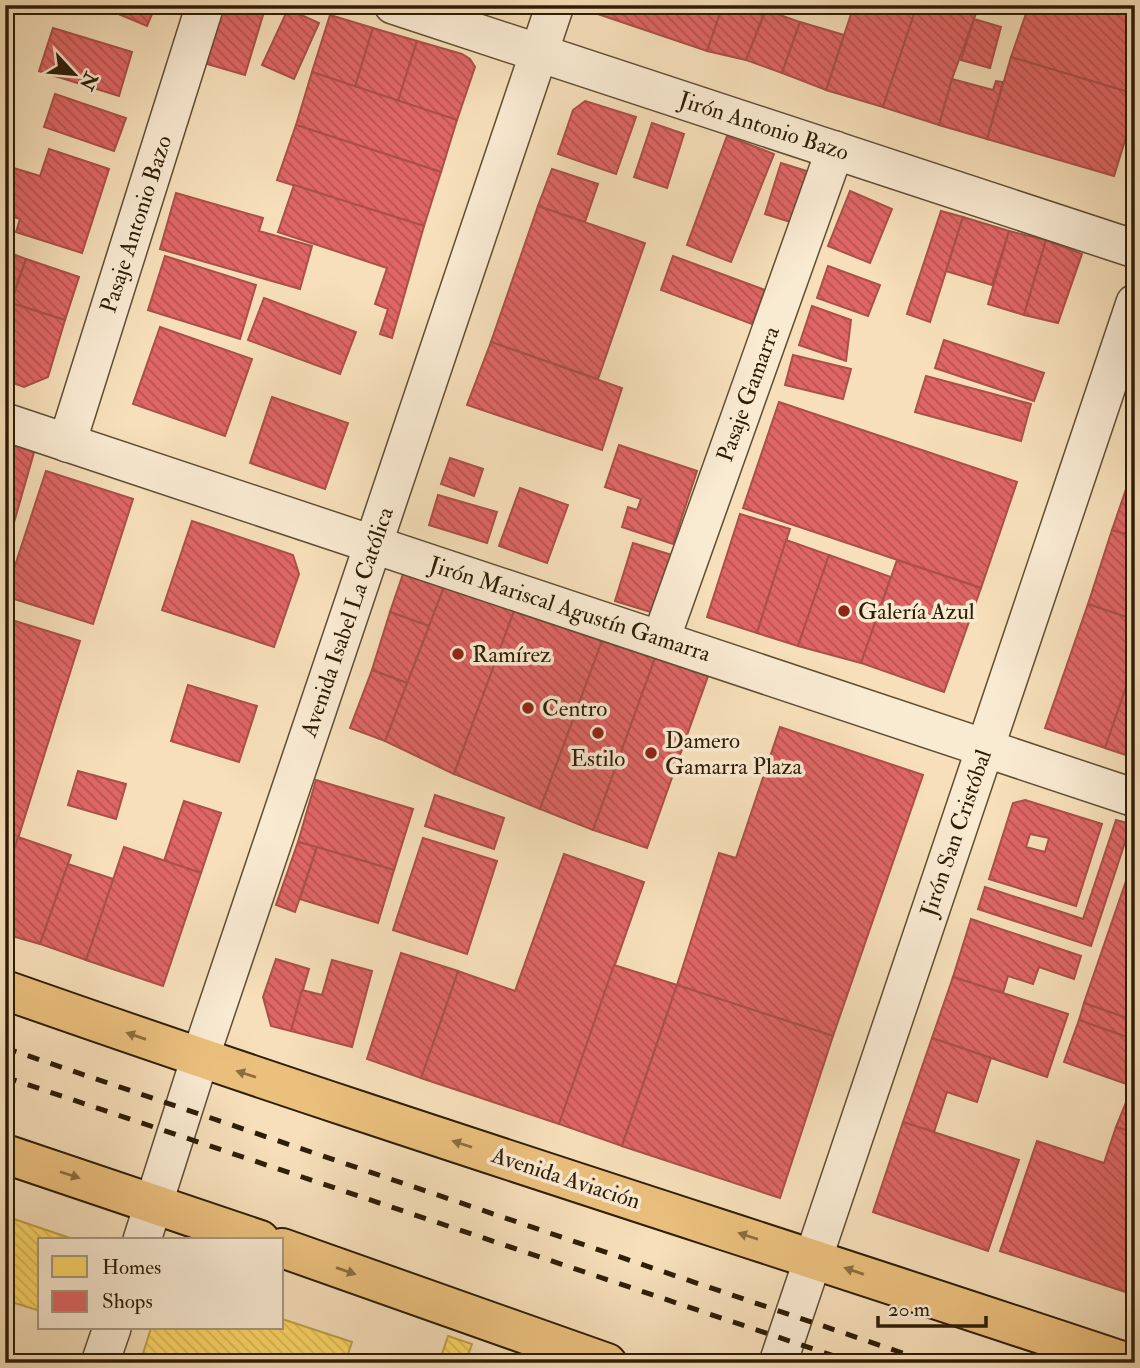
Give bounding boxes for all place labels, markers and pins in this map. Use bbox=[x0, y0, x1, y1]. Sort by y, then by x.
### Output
place label: Galería Azul bbox=[858, 597, 975, 626]
marker: Galería Azul bbox=[836, 603, 852, 619]
place label: Ramírez bbox=[472, 640, 551, 669]
marker: Ramírez bbox=[450, 646, 466, 662]
place label: Centro bbox=[542, 694, 607, 723]
marker: Centro bbox=[520, 700, 536, 716]
marker: Estilo bbox=[590, 725, 606, 741]
place label: Damero Gamarra Plaza bbox=[665, 726, 802, 781]
place label: Estilo bbox=[571, 744, 625, 773]
marker: Damero Gamarra Plaza bbox=[643, 745, 659, 761]

